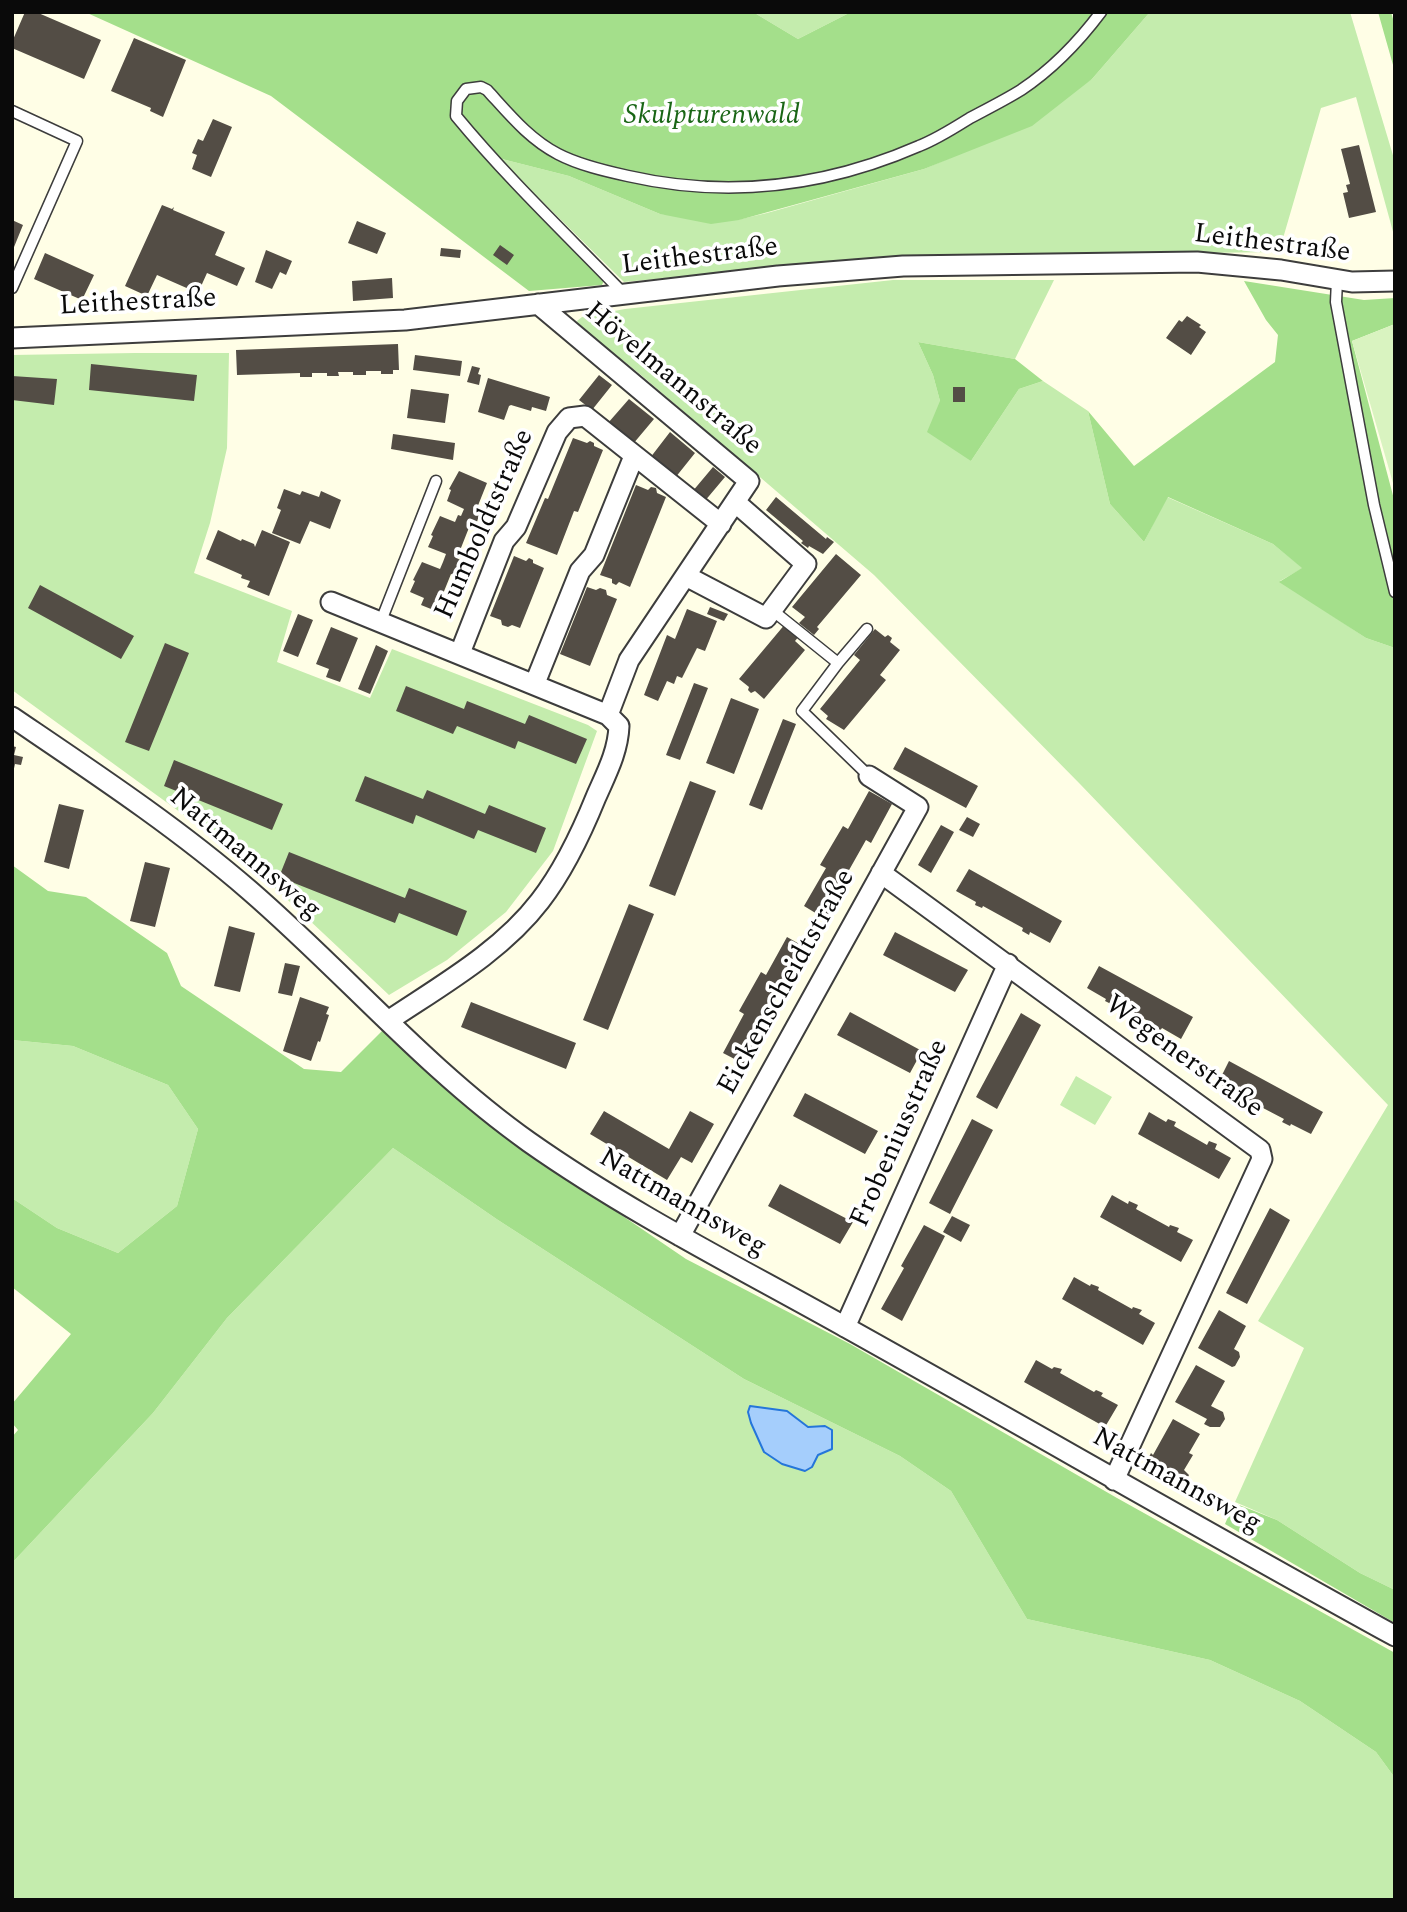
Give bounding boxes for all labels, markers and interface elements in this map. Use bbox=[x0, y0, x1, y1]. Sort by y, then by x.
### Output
park label: Skulpturenwald bbox=[624, 101, 800, 135]
street label: Leithestraße bbox=[1192, 219, 1352, 271]
street label: Leithestraße bbox=[620, 232, 780, 284]
street label: Leithestraße bbox=[59, 283, 217, 325]
street label: Hövelmannstraße bbox=[577, 296, 767, 464]
street label: Humboldtstraße bbox=[429, 425, 543, 625]
street label: Nattmannsweg bbox=[161, 782, 327, 928]
street label: Eickenscheidtstraße bbox=[712, 864, 864, 1102]
street label: Wegenerstraße bbox=[1097, 989, 1269, 1127]
street label: Frobeniusstraße bbox=[845, 1035, 957, 1233]
street label: Nattmannsweg bbox=[592, 1142, 772, 1266]
street label: Nattmannsweg bbox=[1086, 1422, 1266, 1542]

